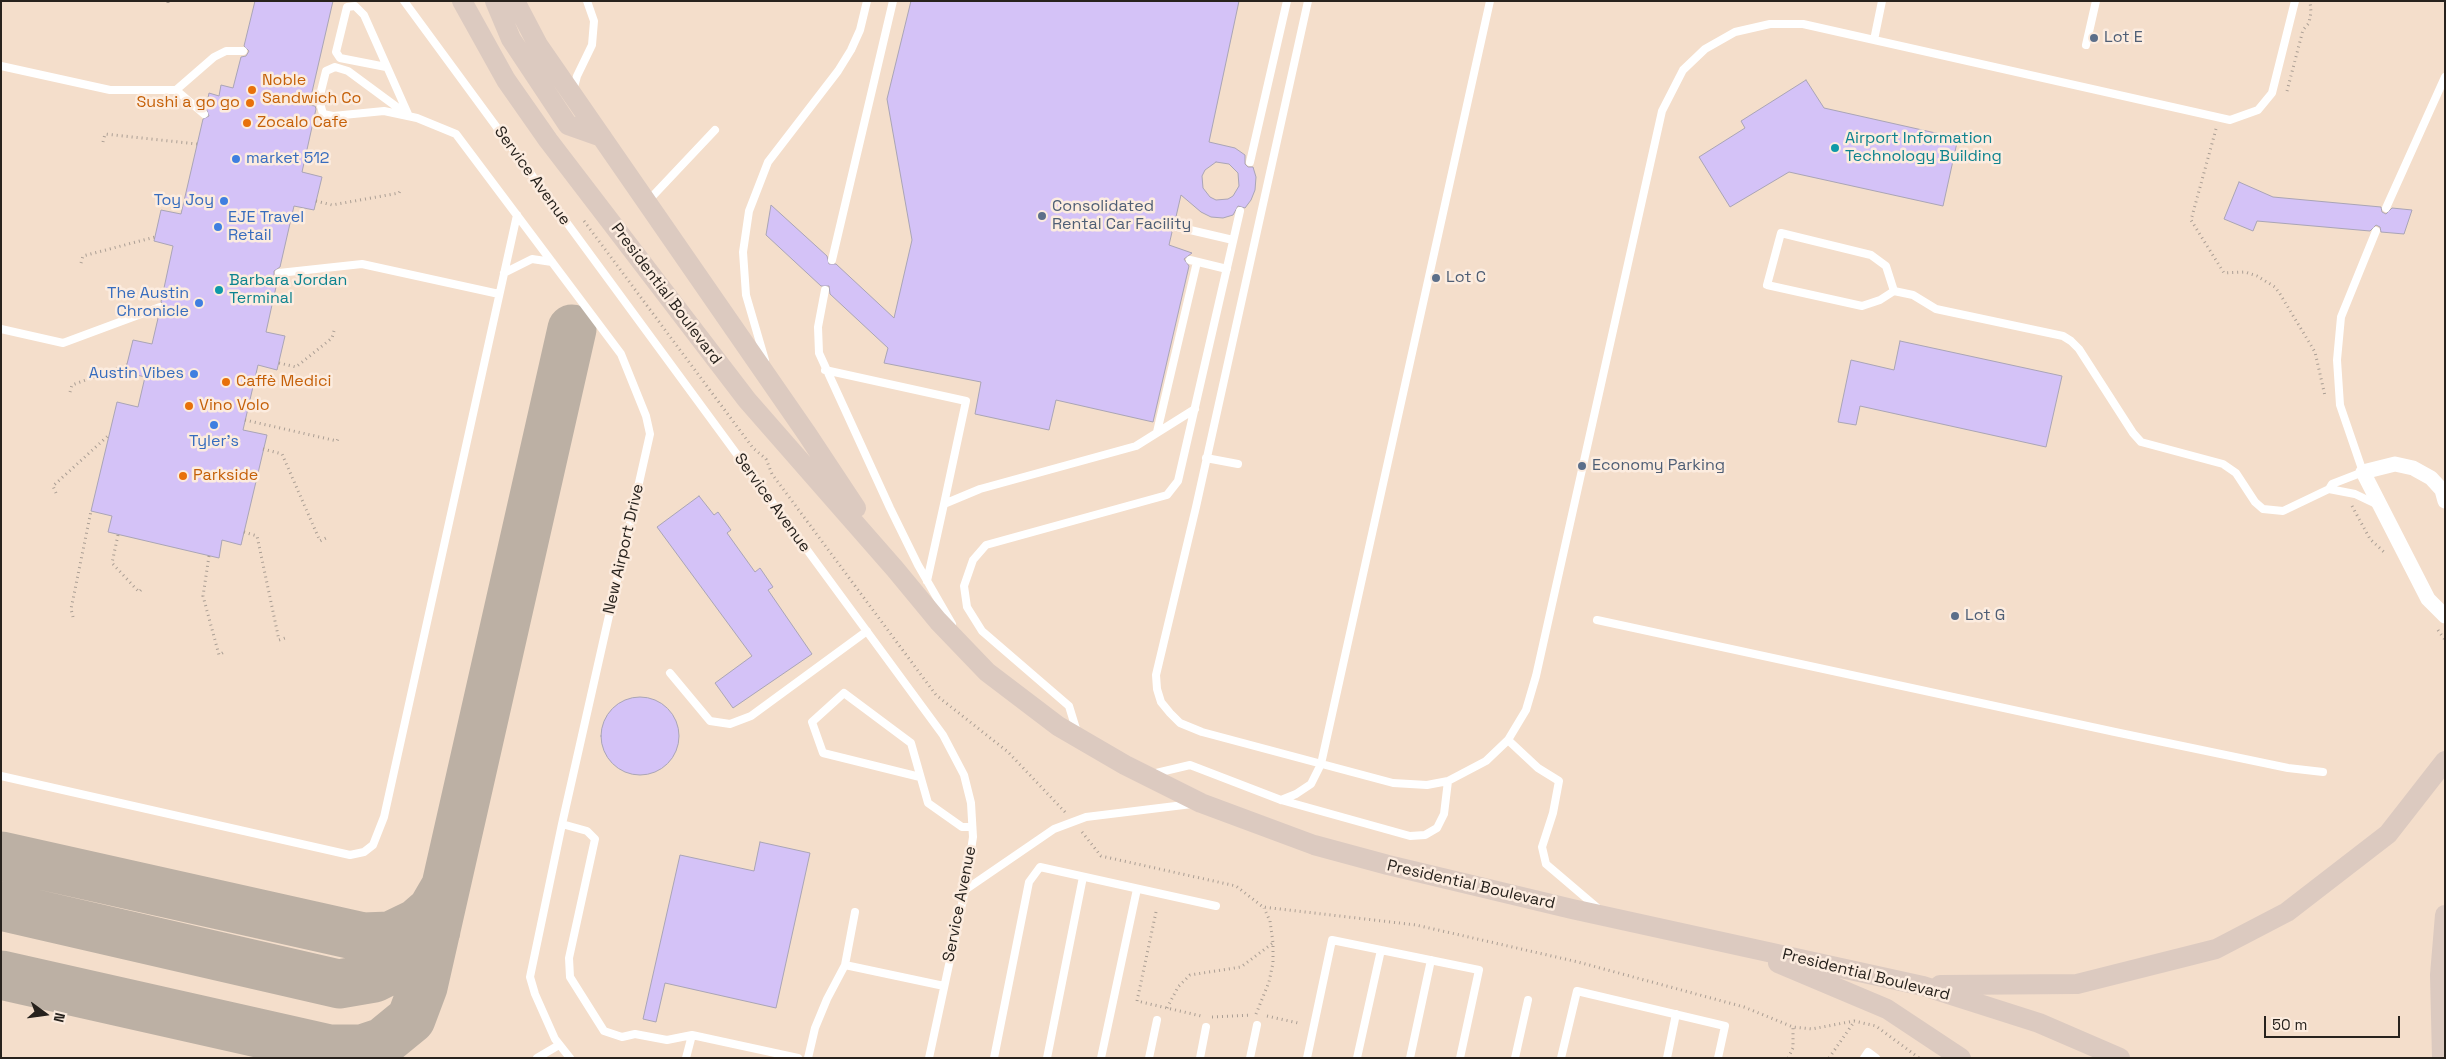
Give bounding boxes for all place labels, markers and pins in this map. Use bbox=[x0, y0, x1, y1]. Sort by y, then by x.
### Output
place label: Lot E bbox=[2104, 28, 2143, 48]
marker: Lot E bbox=[2088, 32, 2100, 44]
place label: Noble Sandwich Co bbox=[262, 71, 362, 109]
marker: Noble Sandwich Co bbox=[246, 84, 258, 96]
place label: Sushi a go go bbox=[136, 93, 240, 113]
marker: Sushi a go go bbox=[244, 97, 256, 109]
place label: Zocalo Cafe bbox=[257, 113, 348, 133]
marker: Zocalo Cafe bbox=[241, 117, 253, 129]
place label: Airport Information Technology Building bbox=[1845, 129, 2002, 167]
marker: Airport Information Technology Building bbox=[1829, 142, 1841, 154]
place label: market 512 bbox=[246, 149, 329, 169]
marker: market 512 bbox=[230, 153, 242, 165]
place label: Toy Joy bbox=[154, 191, 214, 211]
marker: Toy Joy bbox=[218, 195, 230, 207]
place label: Consolidated Rental Car Facility bbox=[1052, 197, 1191, 235]
place label: EJE Travel Retail bbox=[228, 208, 304, 246]
marker: Consolidated Rental Car Facility bbox=[1036, 210, 1048, 222]
marker: EJE Travel Retail bbox=[212, 221, 224, 233]
place label: Lot C bbox=[1446, 268, 1486, 288]
place label: Barbara Jordan Terminal bbox=[229, 271, 347, 309]
marker: Lot C bbox=[1430, 272, 1442, 284]
place label: The Austin Chronicle bbox=[107, 284, 189, 322]
marker: Barbara Jordan Terminal bbox=[213, 284, 225, 296]
marker: The Austin Chronicle bbox=[193, 297, 205, 309]
place label: Austin Vibes bbox=[89, 364, 184, 384]
marker: Austin Vibes bbox=[188, 368, 200, 380]
place label: Caffè Medici bbox=[236, 372, 331, 392]
marker: Caffè Medici bbox=[220, 376, 232, 388]
place label: Vino Volo bbox=[199, 396, 270, 416]
marker: Vino Volo bbox=[183, 400, 195, 412]
marker: Tyler's bbox=[208, 419, 220, 431]
place label: Tyler's bbox=[189, 432, 239, 452]
place label: Economy Parking bbox=[1592, 456, 1725, 476]
marker: Economy Parking bbox=[1576, 460, 1588, 472]
place label: Parkside bbox=[193, 466, 258, 486]
marker: Parkside bbox=[177, 470, 189, 482]
place label: Lot G bbox=[1965, 606, 2005, 626]
marker: Lot G bbox=[1949, 610, 1961, 622]

